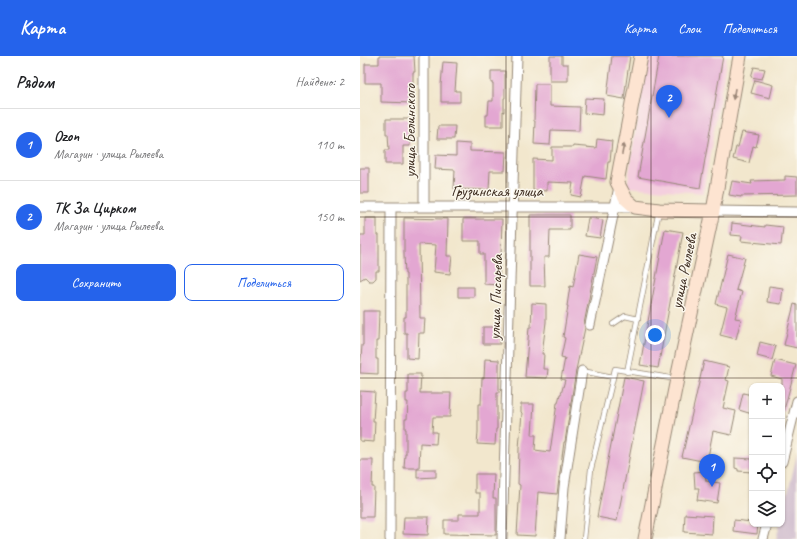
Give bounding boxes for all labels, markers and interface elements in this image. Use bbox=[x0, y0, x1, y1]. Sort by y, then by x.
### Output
text: Карта bbox=[20, 16, 65, 40]
text: Карта bbox=[624, 20, 656, 37]
text: Слои bbox=[678, 20, 701, 37]
text: Поделиться bbox=[723, 20, 777, 37]
text: Рядом bbox=[16, 72, 54, 93]
text: Найдено: 2 bbox=[296, 74, 344, 90]
street label: улица Белинского bbox=[400, 83, 420, 179]
pin: 2 bbox=[656, 85, 682, 118]
one-way arrow bbox=[730, 88, 736, 101]
text: Ozon bbox=[54, 127, 79, 146]
text: 1 bbox=[26, 137, 32, 153]
text: 110 m bbox=[316, 137, 344, 153]
one-way arrow bbox=[621, 143, 627, 155]
text: Магазин · улица Рылеева bbox=[54, 146, 163, 162]
street label: Грузинская улица bbox=[451, 181, 544, 201]
text: ТК За Цирком bbox=[54, 199, 136, 218]
text: 2 bbox=[26, 209, 32, 225]
text: 150 m bbox=[316, 209, 344, 225]
text: Магазин · улица Рылеева bbox=[54, 218, 163, 234]
street label: улица Рылеева bbox=[666, 230, 702, 312]
street label: улица Писарева bbox=[484, 253, 508, 341]
button: Сохранить bbox=[16, 264, 176, 301]
button: Поделиться bbox=[184, 264, 344, 301]
your location bbox=[645, 325, 665, 345]
map controls bbox=[749, 383, 785, 527]
button: + bbox=[749, 383, 785, 419]
button: − bbox=[749, 419, 785, 455]
pin: 1 bbox=[699, 454, 725, 487]
button: locate bbox=[749, 455, 785, 491]
button: layers bbox=[749, 491, 785, 527]

